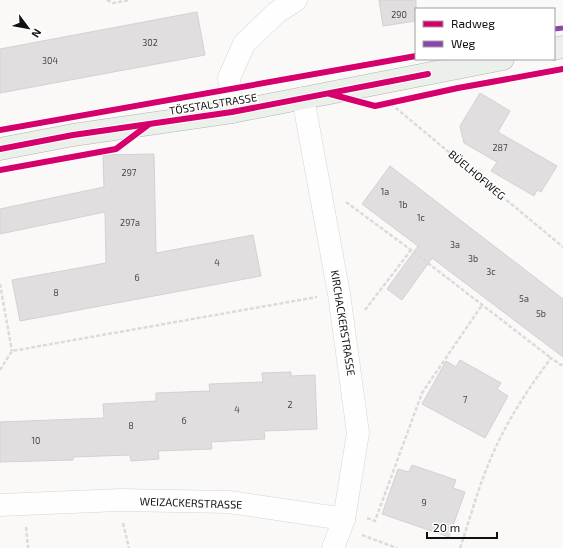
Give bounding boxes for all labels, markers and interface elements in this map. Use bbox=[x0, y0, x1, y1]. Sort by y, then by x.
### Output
north arrow bbox=[8, 8, 48, 48]
legend bbox=[415, 8, 555, 60]
house number: 290 bbox=[391, 9, 407, 20]
text: Radweg bbox=[451, 16, 495, 30]
text: N bbox=[29, 27, 45, 40]
text: Weg bbox=[451, 36, 476, 50]
house number: 302 bbox=[142, 37, 158, 48]
house number: 304 bbox=[42, 55, 58, 66]
street label: TÖSSTALSTRASSE bbox=[168, 89, 258, 117]
house number: 287 bbox=[492, 142, 508, 153]
street label: BÜELHOFWEG bbox=[446, 146, 509, 202]
house number: 297 bbox=[122, 167, 137, 178]
house number: 1a bbox=[381, 186, 389, 197]
house number: 1b bbox=[399, 199, 407, 210]
house number: 1c bbox=[417, 212, 426, 223]
house number: 297a bbox=[120, 217, 140, 228]
house number: 3a bbox=[450, 239, 460, 250]
house number: 3b bbox=[468, 253, 478, 264]
house number: 4 bbox=[214, 257, 220, 268]
house number: 3c bbox=[486, 266, 496, 277]
street label: KIRCHACKERSTRASSE bbox=[329, 269, 358, 377]
house number: 6 bbox=[134, 272, 140, 283]
house number: 8 bbox=[53, 287, 59, 298]
house number: 5a bbox=[519, 293, 529, 304]
house number: 5b bbox=[536, 308, 546, 319]
house number: 7 bbox=[463, 394, 468, 405]
house number: 2 bbox=[287, 399, 293, 410]
house number: 4 bbox=[234, 404, 240, 415]
house number: 6 bbox=[181, 415, 187, 426]
house number: 8 bbox=[128, 420, 134, 431]
house number: 10 bbox=[31, 435, 41, 446]
street label: WEIZACKERSTRASSE bbox=[139, 494, 243, 511]
house number: 9 bbox=[421, 497, 427, 508]
scale bar bbox=[427, 514, 497, 540]
text: 20 m bbox=[433, 520, 460, 534]

